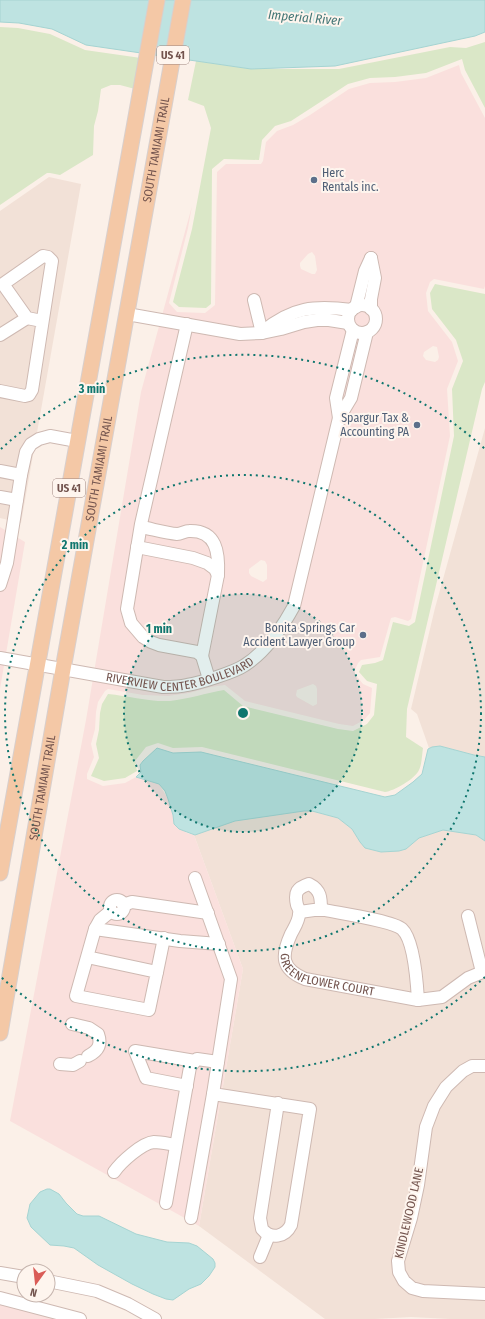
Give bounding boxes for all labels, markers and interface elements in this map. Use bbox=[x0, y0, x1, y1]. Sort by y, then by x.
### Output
water label: Imperial River bbox=[267, 7, 343, 28]
road number: US 41 bbox=[157, 46, 189, 64]
street label: SOUTH TAMIAMI TRAIL bbox=[140, 95, 173, 204]
place label: Herc Rentals inc. bbox=[322, 166, 379, 194]
marker: Herc Rentals inc. bbox=[309, 175, 319, 185]
text: 3 min bbox=[78, 382, 105, 396]
place label: Spargur Tax & Accounting PA bbox=[340, 411, 410, 439]
street label: SOUTH TAMIAMI TRAIL bbox=[83, 414, 115, 522]
marker: Spargur Tax & Accounting PA bbox=[412, 420, 422, 430]
road number: US 41 bbox=[53, 479, 85, 497]
text: 2 min bbox=[61, 538, 88, 552]
place label: Bonita Springs Car Accident Lawyer Group bbox=[243, 621, 356, 649]
text: 1 min bbox=[146, 622, 172, 636]
marker: Bonita Springs Car Accident Lawyer Group bbox=[358, 630, 368, 640]
street label: RIVERVIEW CENTER BOULEVARD bbox=[105, 654, 256, 694]
centre of rings bbox=[236, 706, 250, 720]
street label: SOUTH TAMIAMI TRAIL bbox=[26, 733, 59, 842]
street label: GREENFLOWER COURT bbox=[278, 953, 376, 999]
street label: KINDLEWOOD LANE bbox=[392, 1166, 426, 1260]
north arrow bbox=[16, 1263, 56, 1303]
text: N bbox=[29, 1285, 38, 1299]

